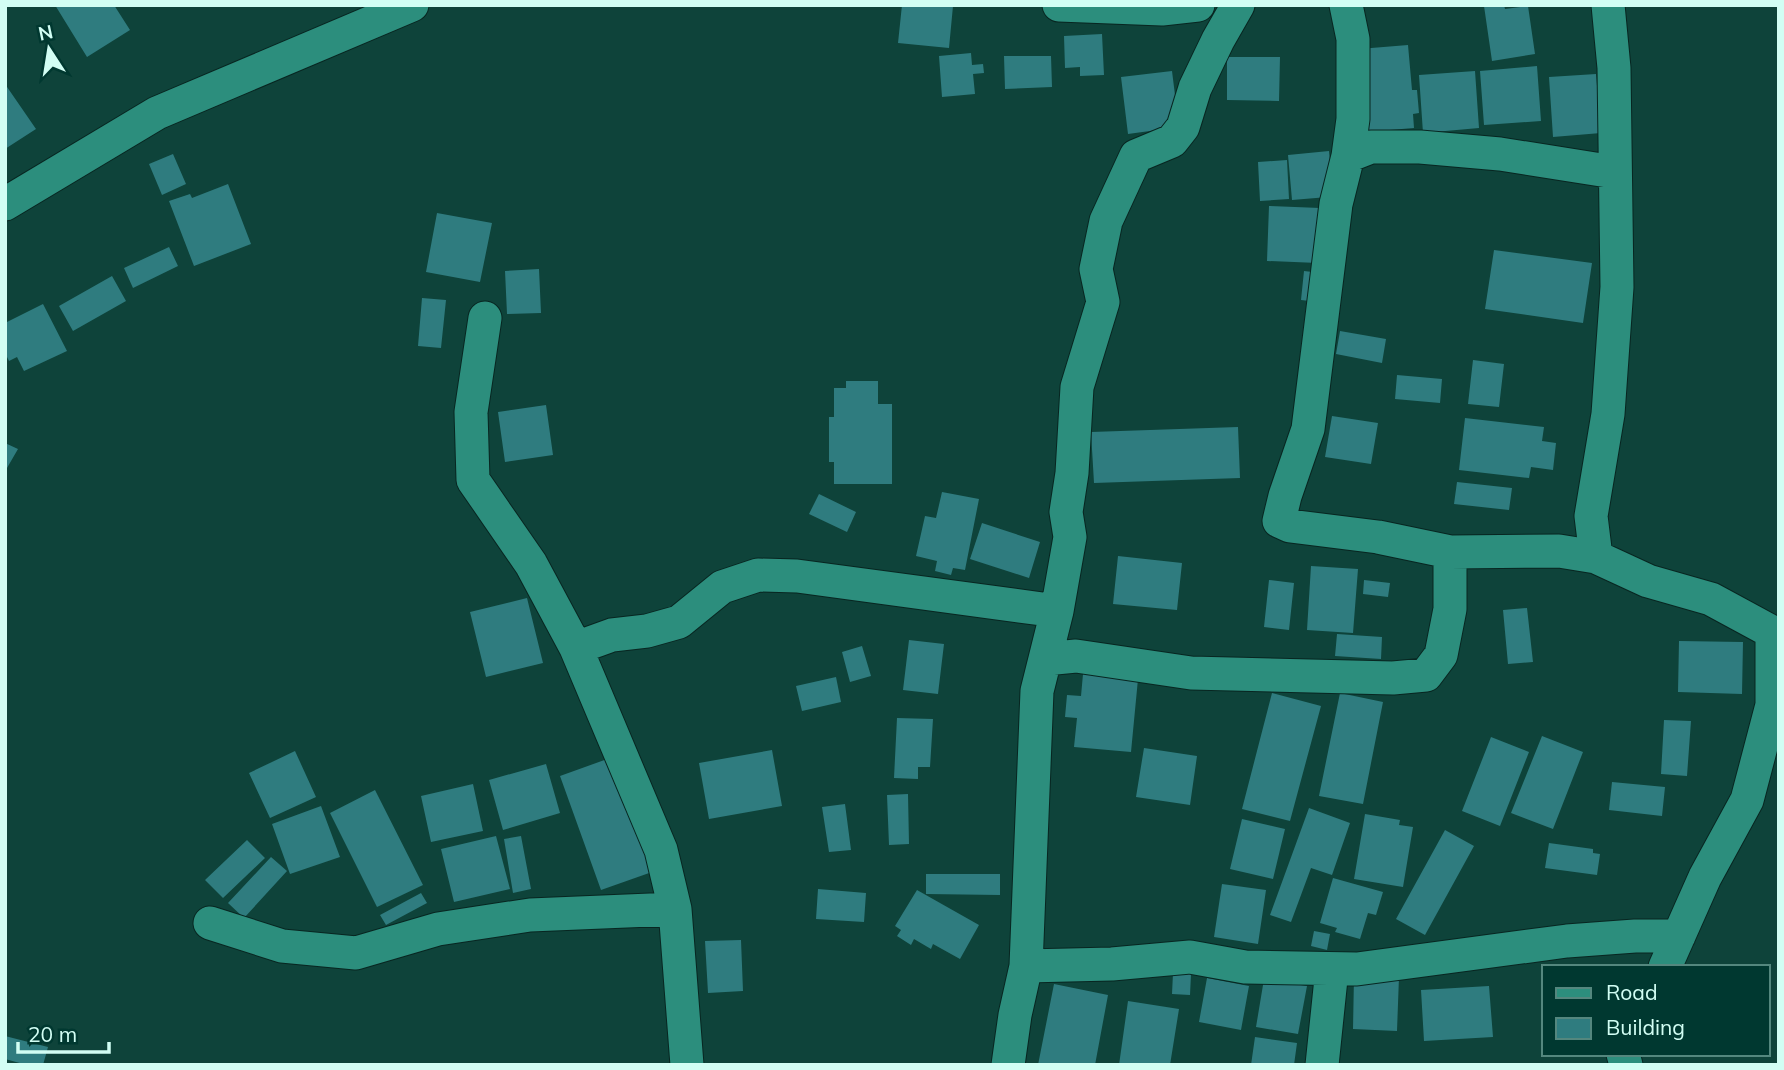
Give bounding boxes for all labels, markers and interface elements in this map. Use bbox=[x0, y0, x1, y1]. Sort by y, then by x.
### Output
north arrow bbox=[14, 14, 84, 84]
text: N bbox=[36, 19, 55, 46]
legend bbox=[1542, 965, 1770, 1056]
text: Road bbox=[1606, 979, 1657, 1005]
scale bar bbox=[18, 1010, 108, 1054]
text: Building bbox=[1606, 1014, 1685, 1040]
text: 20 m bbox=[28, 1021, 77, 1047]

